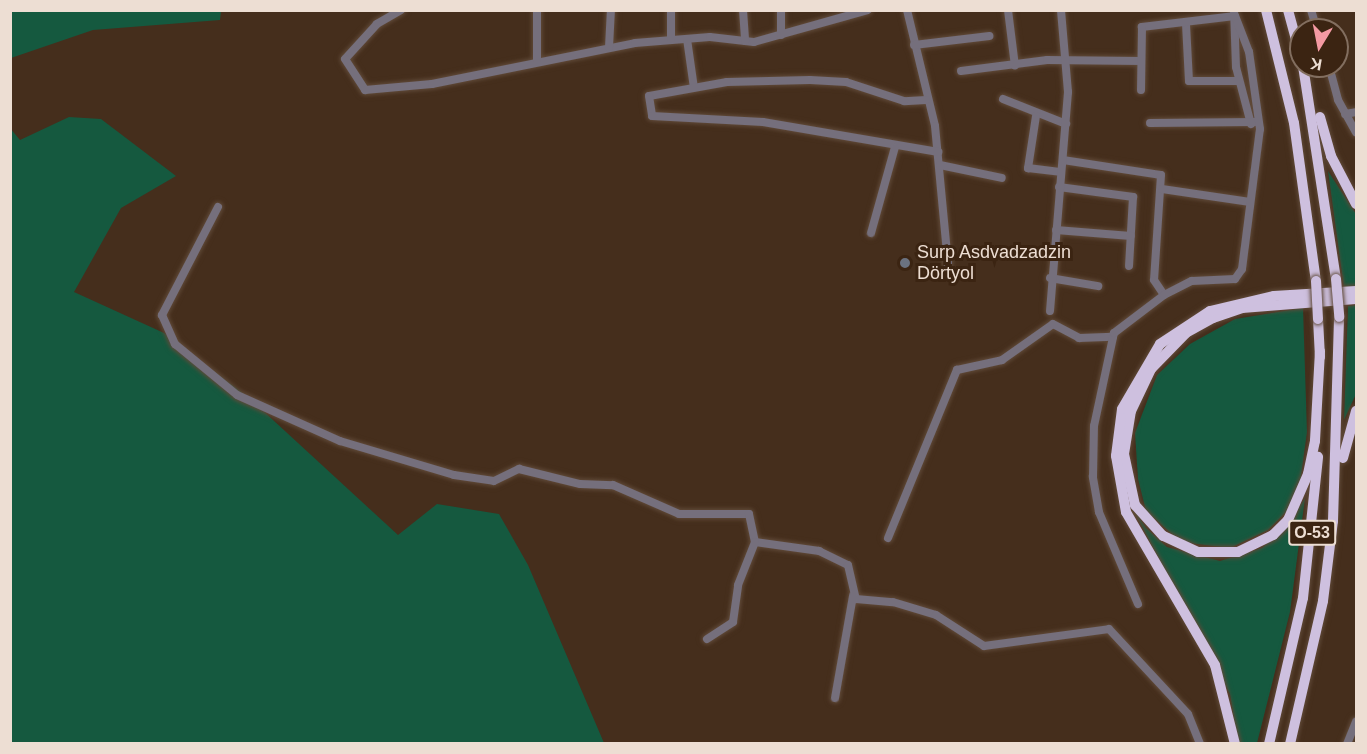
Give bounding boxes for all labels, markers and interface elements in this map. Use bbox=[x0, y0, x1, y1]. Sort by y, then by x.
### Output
north arrow bbox=[1289, 18, 1349, 78]
text: K bbox=[1309, 55, 1323, 74]
place label: Surp Asdvadzadzin Dörtyol bbox=[917, 242, 1072, 284]
marker: Surp Asdvadzadzin Dörtyol bbox=[898, 256, 912, 270]
road number: O-53 bbox=[1288, 520, 1336, 546]

